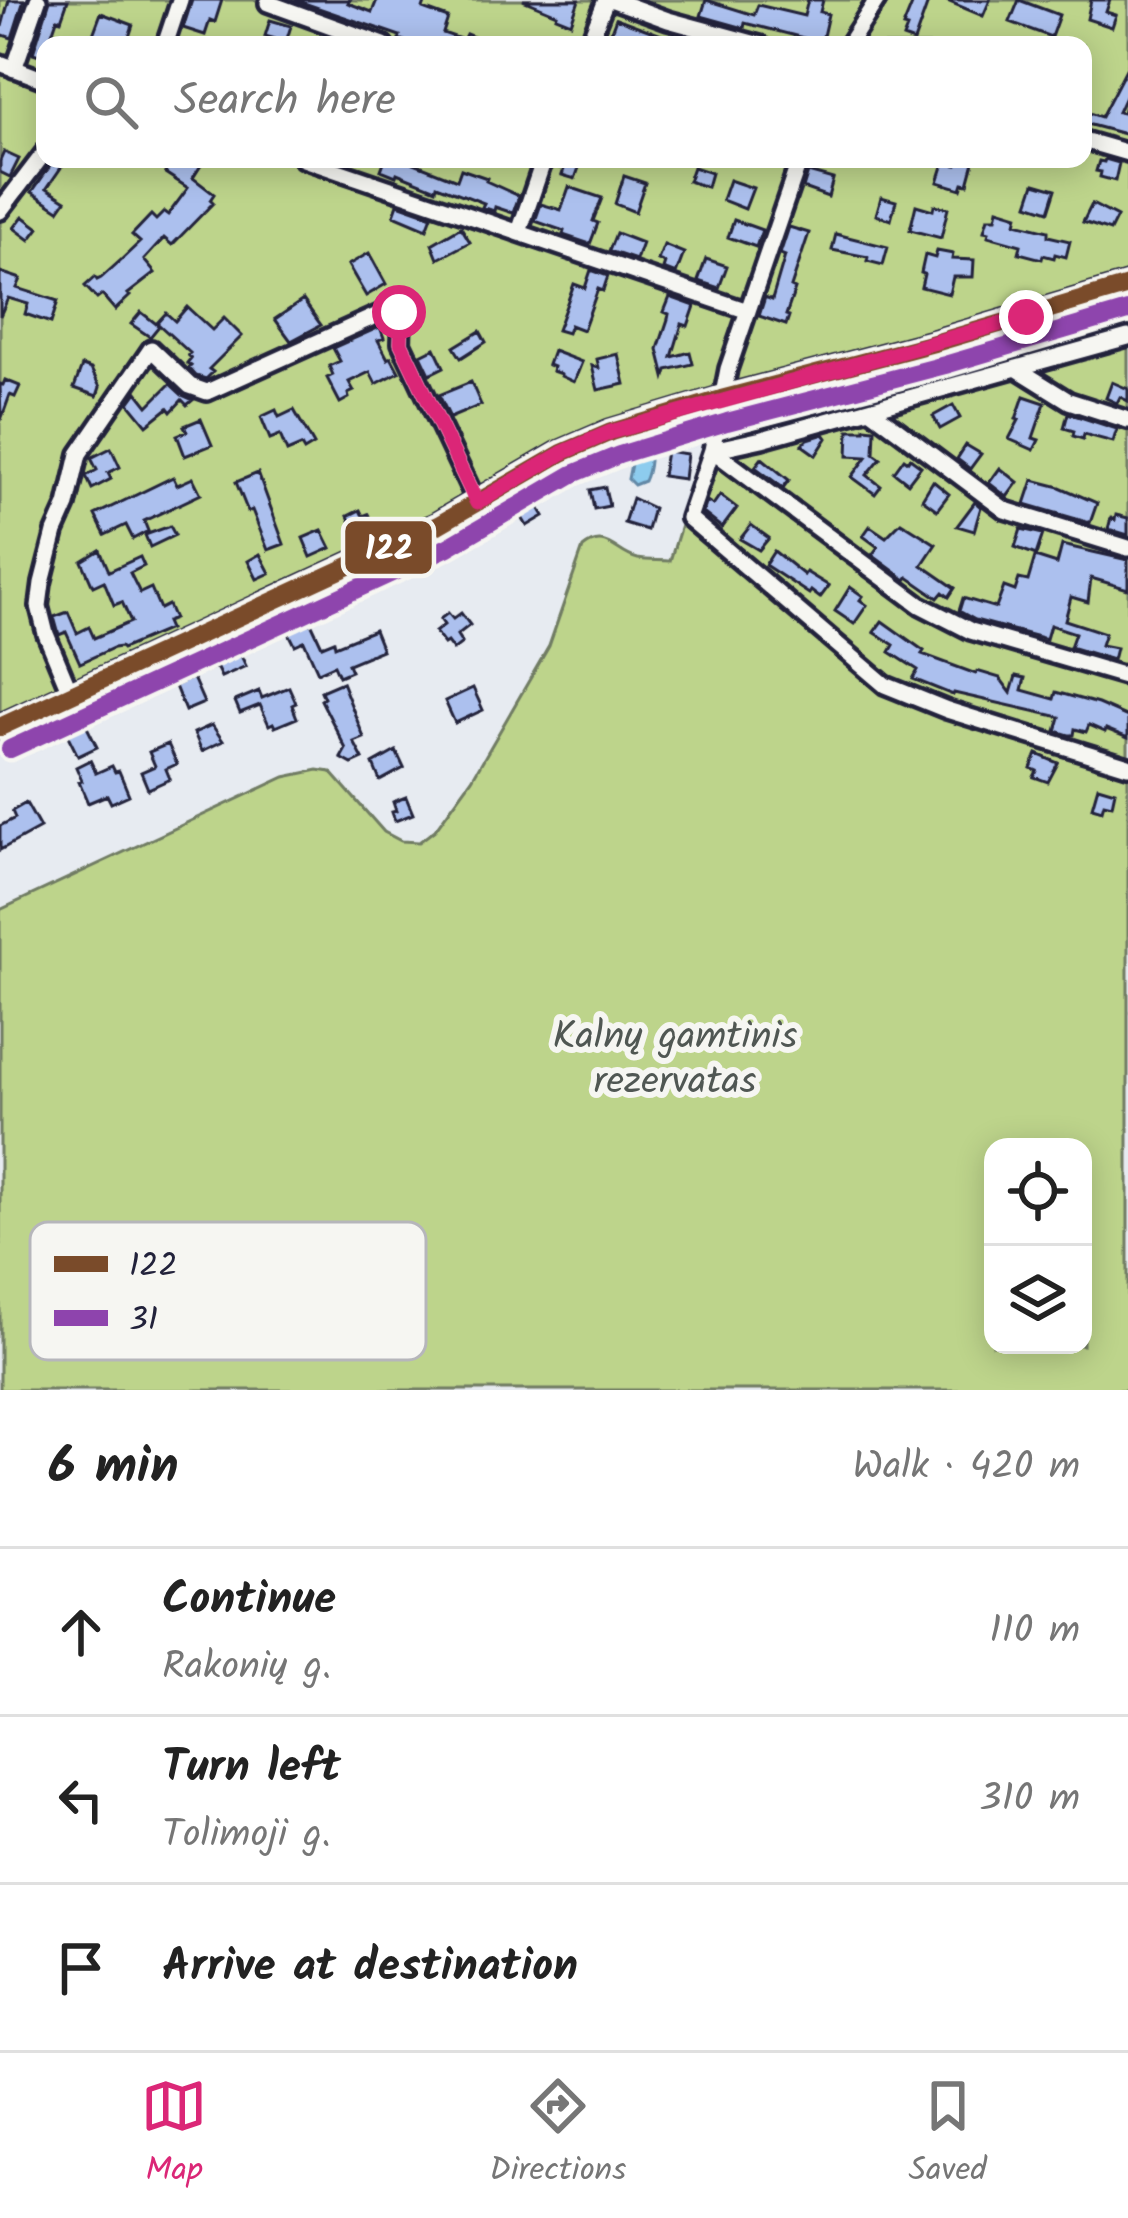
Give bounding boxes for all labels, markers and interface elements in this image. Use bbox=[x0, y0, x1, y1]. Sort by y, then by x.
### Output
search box bbox=[36, 36, 1092, 168]
text: Search here bbox=[174, 66, 396, 138]
icon: search bbox=[78, 69, 144, 135]
route start bbox=[372, 285, 426, 339]
route end bbox=[999, 290, 1053, 344]
line badge: 122 bbox=[343, 519, 434, 576]
text: 122 bbox=[365, 524, 413, 577]
park label: Kalnų gamtinis rezervatas bbox=[553, 1007, 798, 1114]
map controls bbox=[984, 1138, 1092, 1354]
button: locate bbox=[984, 1138, 1092, 1246]
legend bbox=[30, 1222, 426, 1360]
text: 122 bbox=[129, 1241, 178, 1294]
button: layers bbox=[984, 1246, 1092, 1354]
text: 31 bbox=[129, 1295, 158, 1348]
text: 6 min bbox=[48, 1428, 179, 1509]
text: Walk · 420 m bbox=[853, 1437, 1080, 1499]
text: Continue bbox=[162, 1565, 336, 1637]
icon: ahead bbox=[48, 1599, 114, 1665]
text: 110 m bbox=[989, 1601, 1080, 1663]
text: Rakonių g. bbox=[162, 1637, 331, 1699]
text: Turn left bbox=[162, 1733, 341, 1805]
icon: left bbox=[48, 1767, 114, 1833]
text: 310 m bbox=[979, 1769, 1080, 1831]
text: Tolimoji g. bbox=[162, 1805, 331, 1867]
text: Arrive at destination bbox=[162, 1932, 578, 2004]
icon: arrive bbox=[48, 1935, 114, 2001]
tab: Map bbox=[141, 2073, 207, 2198]
tab: Directions bbox=[489, 2073, 626, 2198]
tab: Saved bbox=[909, 2073, 987, 2198]

